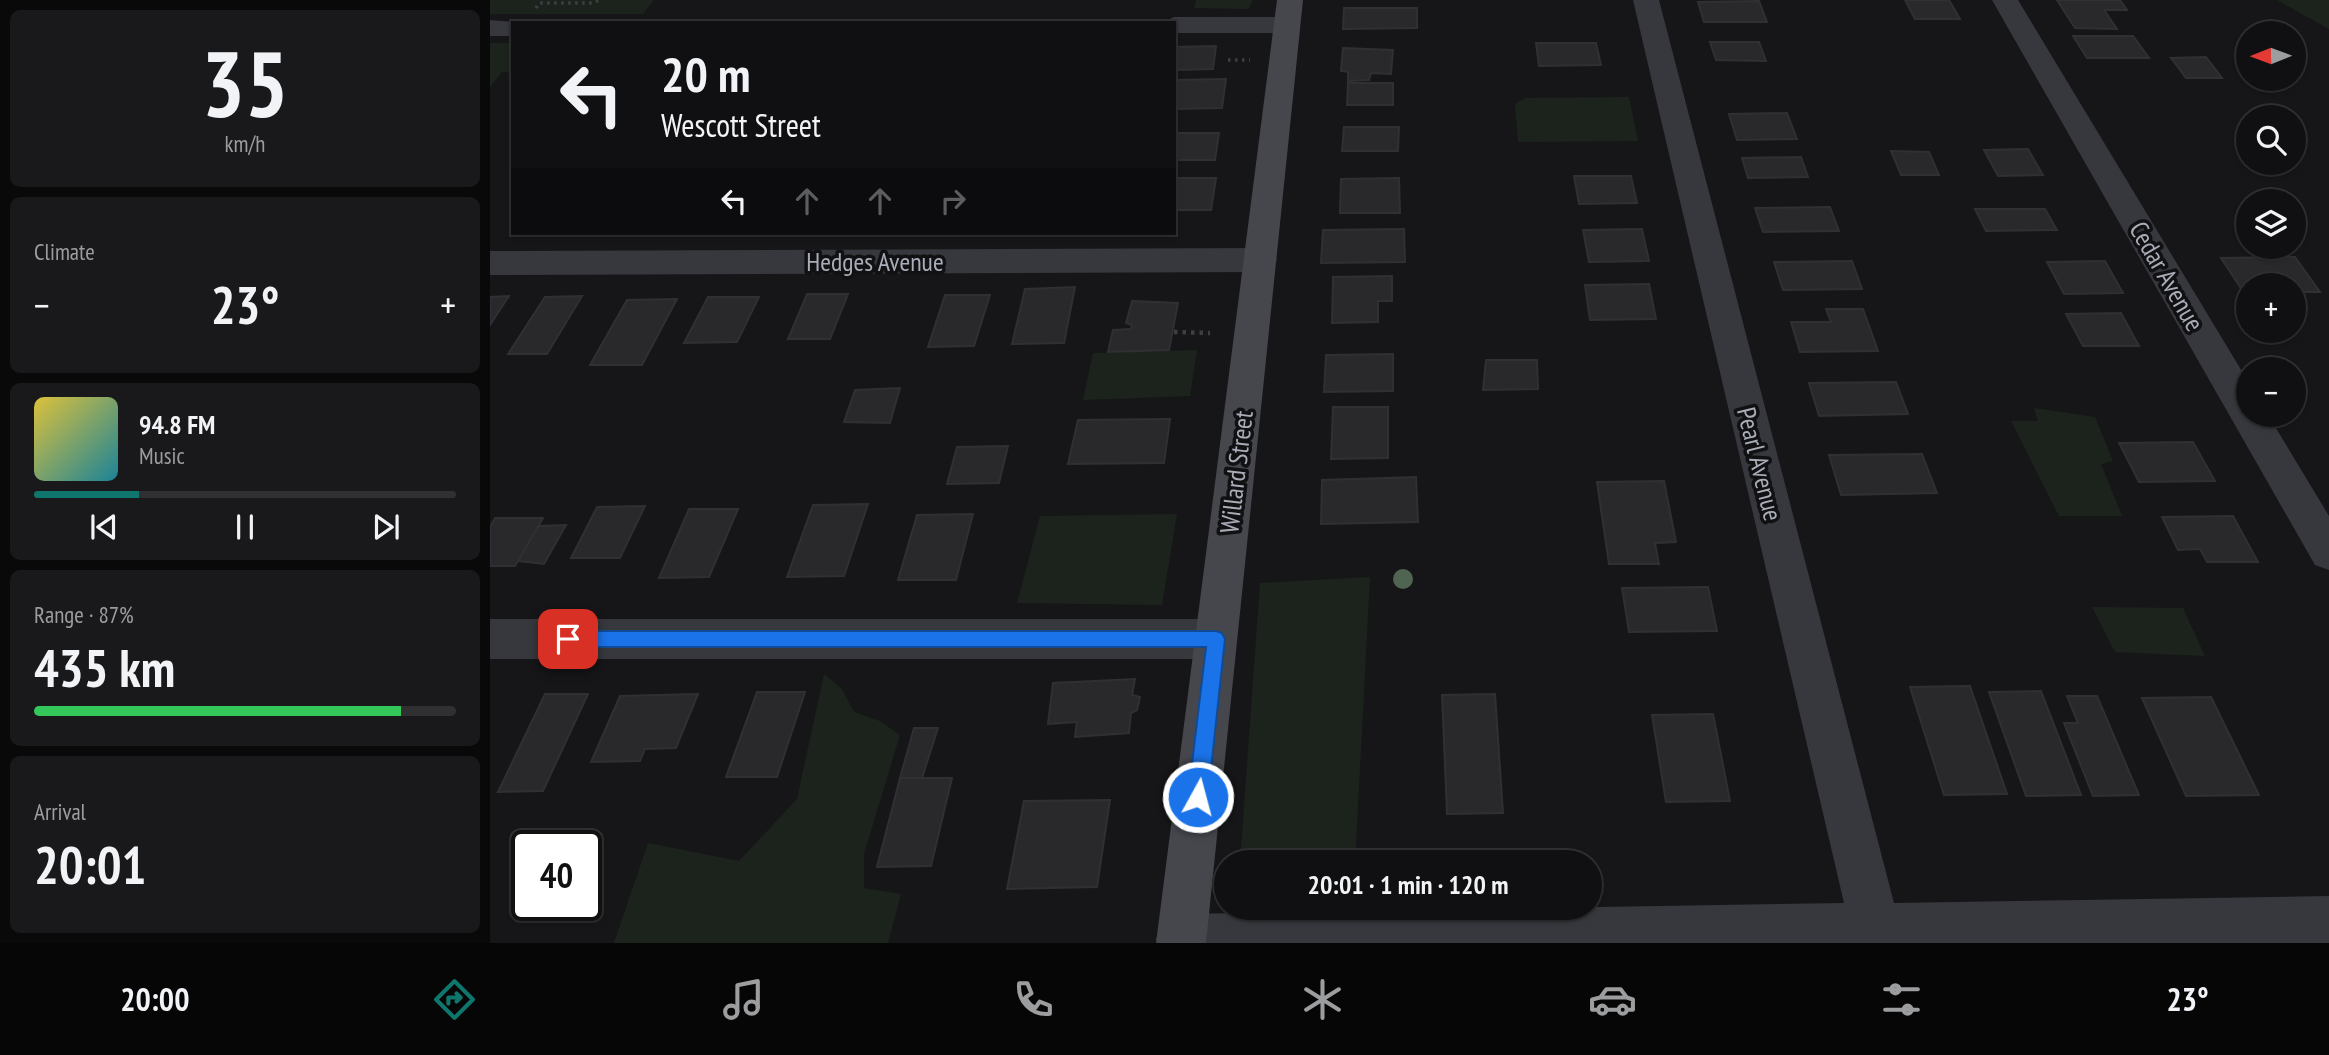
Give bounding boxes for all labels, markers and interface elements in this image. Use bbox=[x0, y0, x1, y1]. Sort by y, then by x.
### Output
north arrow bbox=[2236, 21, 2306, 91]
map controls bbox=[2236, 21, 2306, 427]
text: 35 bbox=[202, 24, 289, 142]
text: 20 m bbox=[661, 42, 750, 106]
icon: left bbox=[546, 49, 637, 140]
text: Wescott Street bbox=[661, 104, 821, 146]
button: search bbox=[2236, 105, 2306, 175]
text: km/h bbox=[225, 129, 265, 158]
icon: left bbox=[715, 182, 753, 220]
icon: ahead bbox=[788, 182, 826, 220]
icon: ahead bbox=[861, 182, 899, 220]
icon: right bbox=[934, 182, 972, 220]
button: layers bbox=[2236, 189, 2306, 259]
street label: Cedar Avenue bbox=[2122, 215, 2212, 337]
text: Climate bbox=[34, 237, 95, 266]
street label: Hedges Avenue bbox=[806, 245, 944, 278]
text: 23° bbox=[211, 271, 279, 338]
button: + bbox=[2236, 273, 2306, 343]
text: − bbox=[34, 280, 50, 329]
text: + bbox=[440, 280, 456, 329]
button: − bbox=[2236, 357, 2306, 427]
street label: Pearl Avenue bbox=[1730, 404, 1790, 524]
text: 94.8 FM bbox=[139, 408, 215, 441]
street label: Willard Street bbox=[1212, 409, 1260, 535]
text: Music bbox=[139, 441, 185, 470]
icon: previous bbox=[85, 508, 123, 546]
icon: pause bbox=[226, 508, 264, 546]
icon: next bbox=[367, 508, 405, 546]
text: Range · 87% bbox=[34, 600, 134, 629]
pin bbox=[538, 609, 598, 669]
icon: arrive bbox=[549, 620, 587, 658]
text: 435 km bbox=[34, 634, 175, 701]
position arrow bbox=[1161, 760, 1235, 834]
text: Arrival bbox=[34, 797, 86, 826]
speed limit sign: 40 bbox=[511, 830, 602, 921]
text: 20:01 bbox=[34, 831, 146, 898]
text: 20:01 · 1 min · 120 m bbox=[1308, 868, 1508, 901]
icon: directions bbox=[430, 975, 479, 1024]
icon: music bbox=[719, 975, 768, 1024]
icon: phone bbox=[1009, 975, 1058, 1024]
icon: climate bbox=[1298, 975, 1347, 1024]
icon: car bbox=[1588, 975, 1637, 1024]
icon: filters bbox=[1877, 975, 1926, 1024]
text: 20:00 bbox=[120, 978, 189, 1020]
text: 23° bbox=[2167, 978, 2209, 1020]

